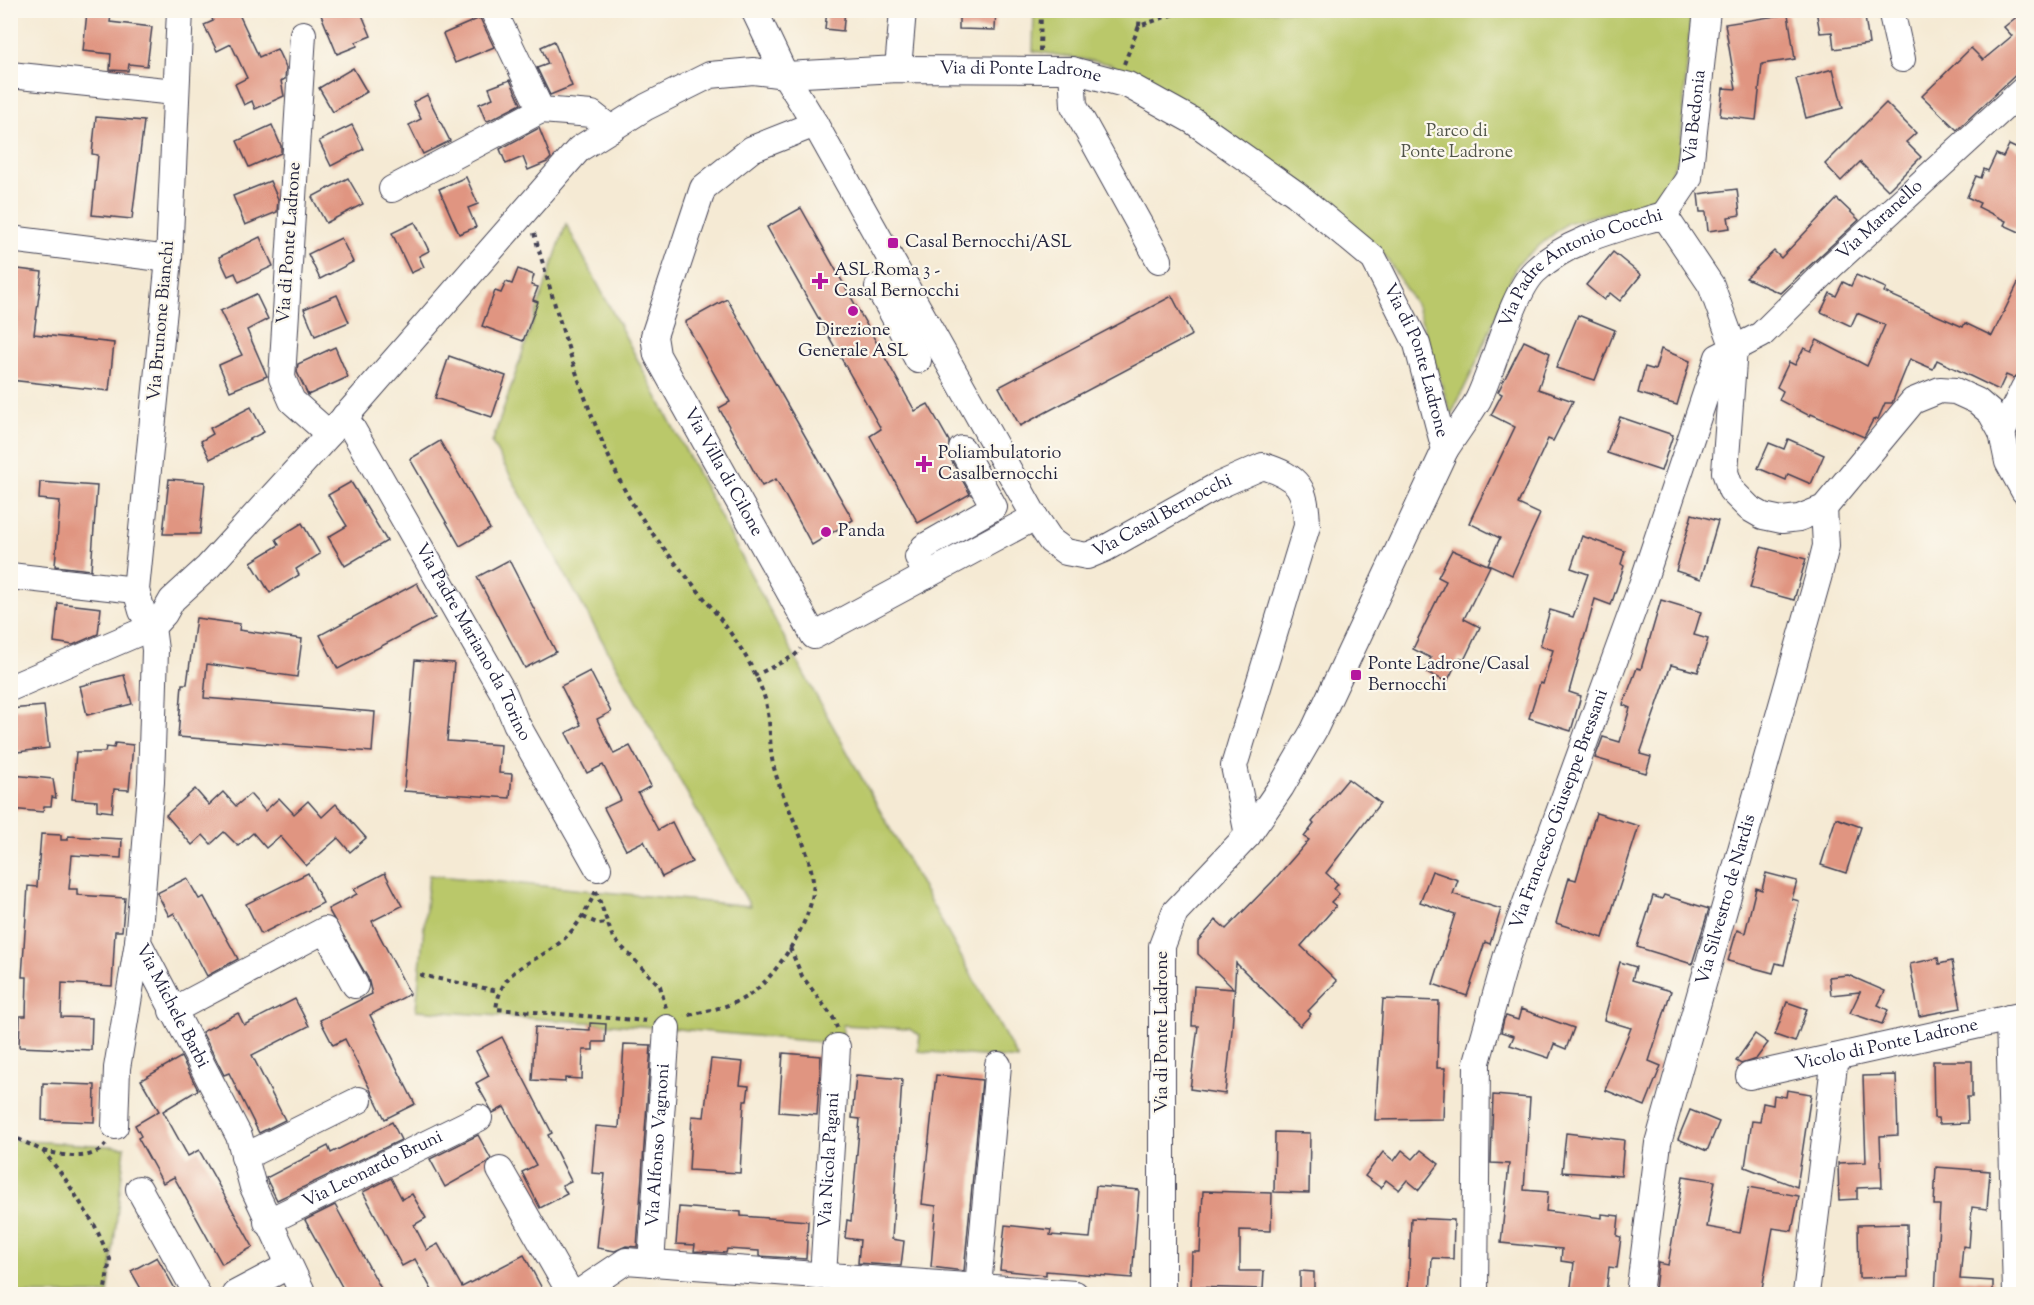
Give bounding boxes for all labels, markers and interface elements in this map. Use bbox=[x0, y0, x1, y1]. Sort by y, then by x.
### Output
street label: Via di Ponte Ladrone bbox=[939, 56, 1104, 90]
street label: Via Bedonia bbox=[1678, 69, 1713, 165]
park label: Parco di Ponte Ladrone bbox=[1401, 119, 1513, 166]
street label: Via di Ponte Ladrone bbox=[271, 161, 309, 325]
street label: Via Maranello bbox=[1832, 174, 1929, 267]
street label: Via Padre Antonio Cocchi bbox=[1494, 203, 1666, 332]
place label: Casal Bernocchi/ASL bbox=[905, 230, 1072, 256]
marker: Casal Bernocchi/ASL bbox=[886, 236, 900, 250]
street label: Via Brunone Bianchi bbox=[142, 240, 182, 402]
place label: ASL Roma 3 - Casal Bernocchi bbox=[834, 258, 959, 305]
marker: ASL Roma 3 - Casal Bernocchi bbox=[811, 272, 829, 290]
street label: Via di Ponte Ladrone bbox=[1376, 279, 1454, 441]
marker: Direzione Generale ASL bbox=[846, 304, 860, 318]
place label: Direzione Generale ASL bbox=[798, 318, 908, 365]
street label: Via Villa di Cilone bbox=[676, 403, 769, 541]
place label: Poliambulatorio Casalbernocchi bbox=[938, 441, 1061, 488]
marker: Poliambulatorio Casalbernocchi bbox=[915, 455, 933, 473]
street label: Via Casal Bernocchi bbox=[1089, 468, 1237, 565]
place label: Panda bbox=[838, 519, 885, 545]
marker: Panda bbox=[819, 525, 833, 539]
street label: Via Padre Mariano da Torino bbox=[408, 539, 537, 746]
place label: Ponte Ladrone/Casal Bernocchi bbox=[1368, 652, 1530, 699]
marker: Ponte Ladrone/Casal Bernocchi bbox=[1349, 668, 1363, 682]
street label: Via Francesco Giuseppe Bressani bbox=[1504, 686, 1616, 933]
street label: Via Silvestro de Nardis bbox=[1690, 811, 1763, 988]
street label: Via Michele Barbi bbox=[128, 940, 215, 1073]
street label: Via di Ponte Ladrone bbox=[1150, 951, 1176, 1113]
street label: Vicolo di Ponte Ladrone bbox=[1793, 1013, 1981, 1078]
street label: Via Alfonso Vagnoni bbox=[640, 1063, 678, 1228]
street label: Via Nicola Pagani bbox=[813, 1092, 847, 1229]
street label: Via Leonardo Bruni bbox=[298, 1125, 447, 1215]

